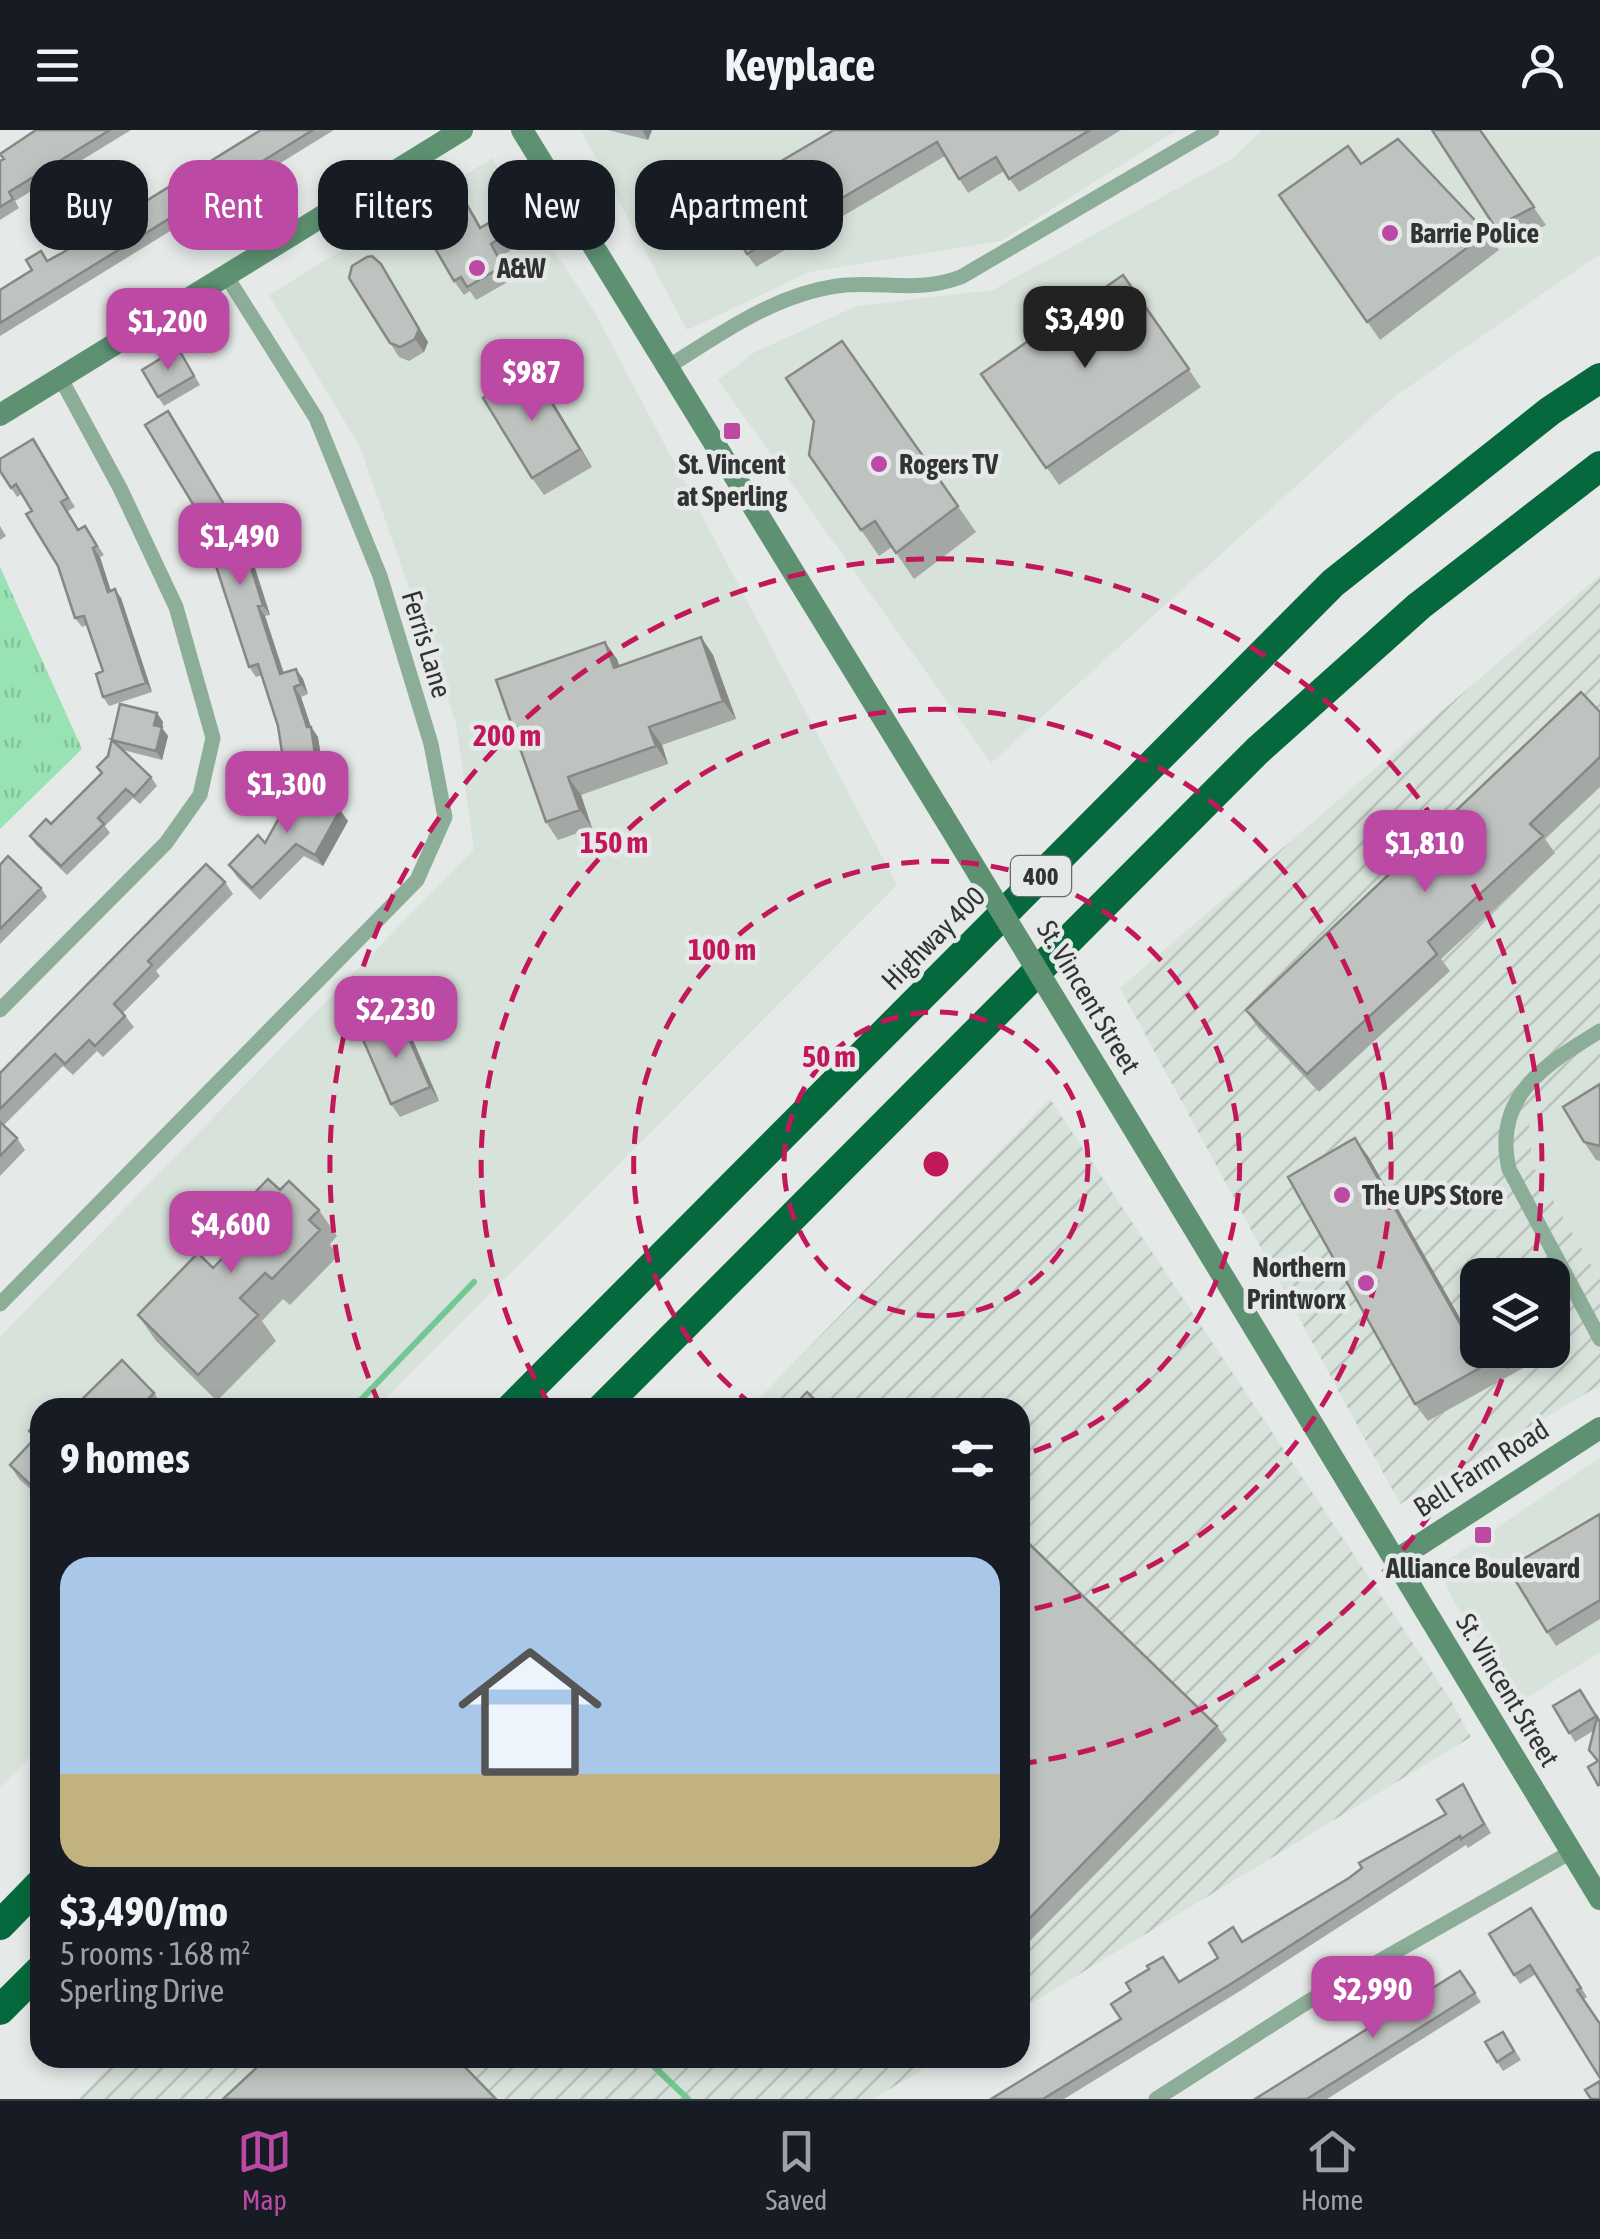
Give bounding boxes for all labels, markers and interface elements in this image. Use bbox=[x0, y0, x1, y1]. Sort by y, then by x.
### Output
icon: menu bbox=[30, 38, 85, 93]
icon: person bbox=[1515, 38, 1570, 93]
text: Keyplace bbox=[725, 39, 875, 91]
chip: Buy bbox=[30, 160, 148, 250]
chip: Rent bbox=[168, 160, 298, 250]
chip: Filters bbox=[318, 160, 468, 250]
chip: New bbox=[488, 160, 615, 250]
chip: Apartment bbox=[635, 160, 843, 250]
place label: Barrie Police bbox=[1410, 217, 1539, 249]
marker: Barrie Police bbox=[1379, 222, 1401, 244]
place label: A&W bbox=[496, 252, 546, 284]
marker: A&W bbox=[466, 257, 488, 279]
pin: $3,490 bbox=[1004, 286, 1166, 371]
pin: $1,200 bbox=[87, 288, 249, 373]
text: $3,490 bbox=[1045, 300, 1125, 337]
text: $1,200 bbox=[128, 302, 208, 339]
pin: $987 bbox=[473, 339, 591, 424]
text: $987 bbox=[503, 353, 561, 390]
marker: St. Vincent at Sperling bbox=[721, 420, 743, 442]
place label: St. Vincent at Sperling bbox=[677, 448, 788, 512]
place label: Rogers TV bbox=[899, 448, 999, 480]
marker: Rogers TV bbox=[868, 453, 890, 475]
pin: $1,490 bbox=[159, 503, 321, 588]
text: $1,490 bbox=[200, 517, 280, 554]
street label: Ferris Lane bbox=[396, 587, 458, 701]
text: 200 m bbox=[473, 718, 541, 752]
pin: $1,300 bbox=[206, 751, 368, 836]
text: $1,300 bbox=[247, 765, 327, 802]
pin: $1,810 bbox=[1344, 810, 1506, 895]
text: $1,810 bbox=[1385, 824, 1465, 861]
text: 150 m bbox=[580, 825, 648, 859]
road number: 400 bbox=[1011, 856, 1071, 896]
street label: Highway 400 bbox=[875, 880, 991, 996]
street label: St. Vincent Street bbox=[1031, 915, 1147, 1079]
text: 100 m bbox=[688, 932, 756, 966]
pin: $2,230 bbox=[315, 976, 477, 1061]
text: $2,230 bbox=[356, 990, 436, 1027]
text: 50 m bbox=[802, 1039, 856, 1073]
centre of rings bbox=[918, 1146, 954, 1182]
place label: The UPS Store bbox=[1362, 1179, 1503, 1211]
marker: The UPS Store bbox=[1331, 1184, 1353, 1206]
pin: $4,600 bbox=[150, 1191, 312, 1276]
text: $4,600 bbox=[191, 1205, 271, 1242]
place label: Northern Printworx bbox=[1247, 1251, 1346, 1315]
map controls bbox=[1460, 1258, 1570, 1368]
button: layers bbox=[1460, 1258, 1570, 1368]
marker: Northern Printworx bbox=[1355, 1272, 1377, 1294]
street label: Bell Farm Road bbox=[1408, 1413, 1554, 1523]
icon: filters bbox=[945, 1431, 1000, 1486]
text: 9 homes bbox=[60, 1434, 190, 1482]
marker: Alliance Boulevard bbox=[1472, 1524, 1494, 1546]
place label: Alliance Boulevard bbox=[1385, 1552, 1580, 1584]
street label: St. Vincent Street bbox=[1450, 1608, 1566, 1772]
icon: home bbox=[440, 1622, 620, 1802]
text: $3,490/mo bbox=[60, 1887, 228, 1935]
text: 5 rooms · 168 m² bbox=[60, 1935, 250, 1972]
pin: $2,990 bbox=[1292, 1956, 1454, 2041]
text: $2,990 bbox=[1333, 1970, 1413, 2007]
text: Sperling Drive bbox=[60, 1972, 224, 2009]
tab: Map bbox=[237, 2124, 292, 2216]
tab: Saved bbox=[765, 2124, 827, 2216]
tab: Home bbox=[1301, 2124, 1363, 2216]

